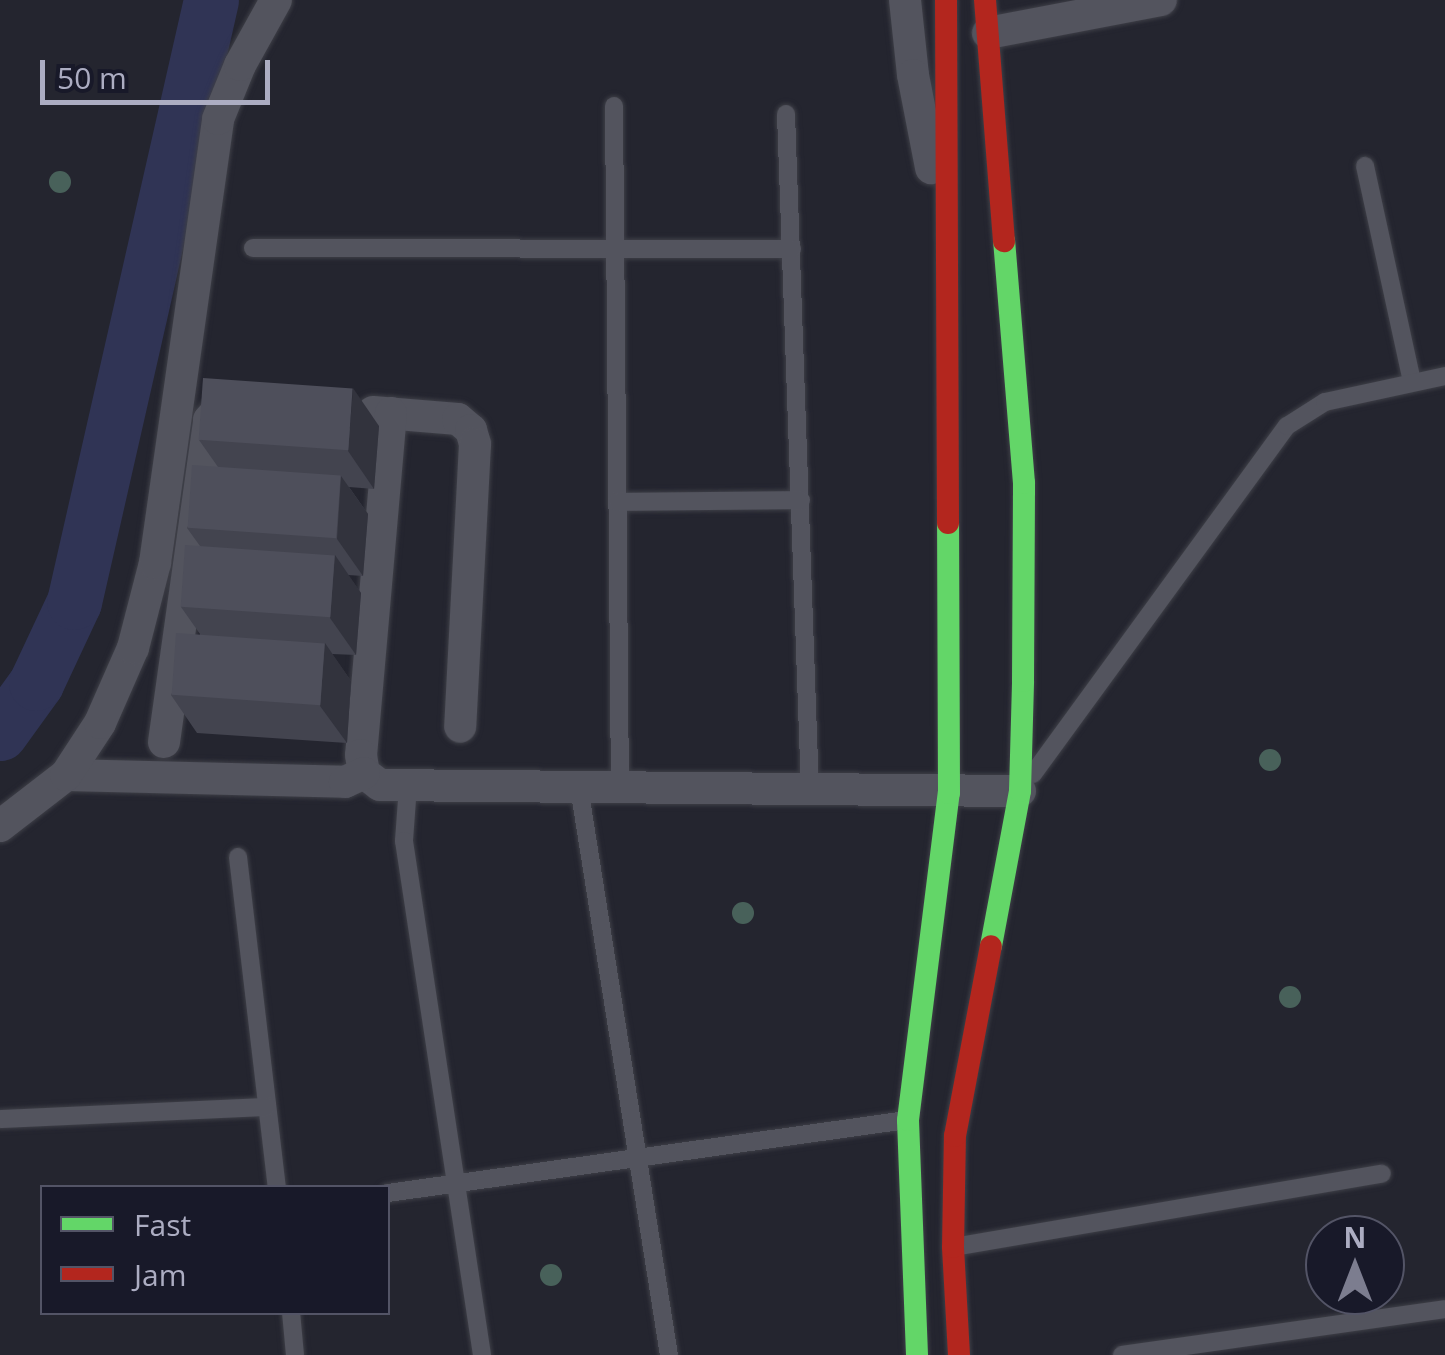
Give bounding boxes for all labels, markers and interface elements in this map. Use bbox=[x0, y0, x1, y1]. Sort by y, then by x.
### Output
scale bar bbox=[45, 40, 275, 102]
text: 50 m bbox=[57, 57, 127, 98]
legend bbox=[40, 1185, 390, 1315]
text: Fast bbox=[134, 1204, 191, 1245]
north arrow bbox=[1305, 1215, 1405, 1315]
text: N bbox=[1344, 1218, 1366, 1256]
text: Jam bbox=[134, 1254, 187, 1295]

